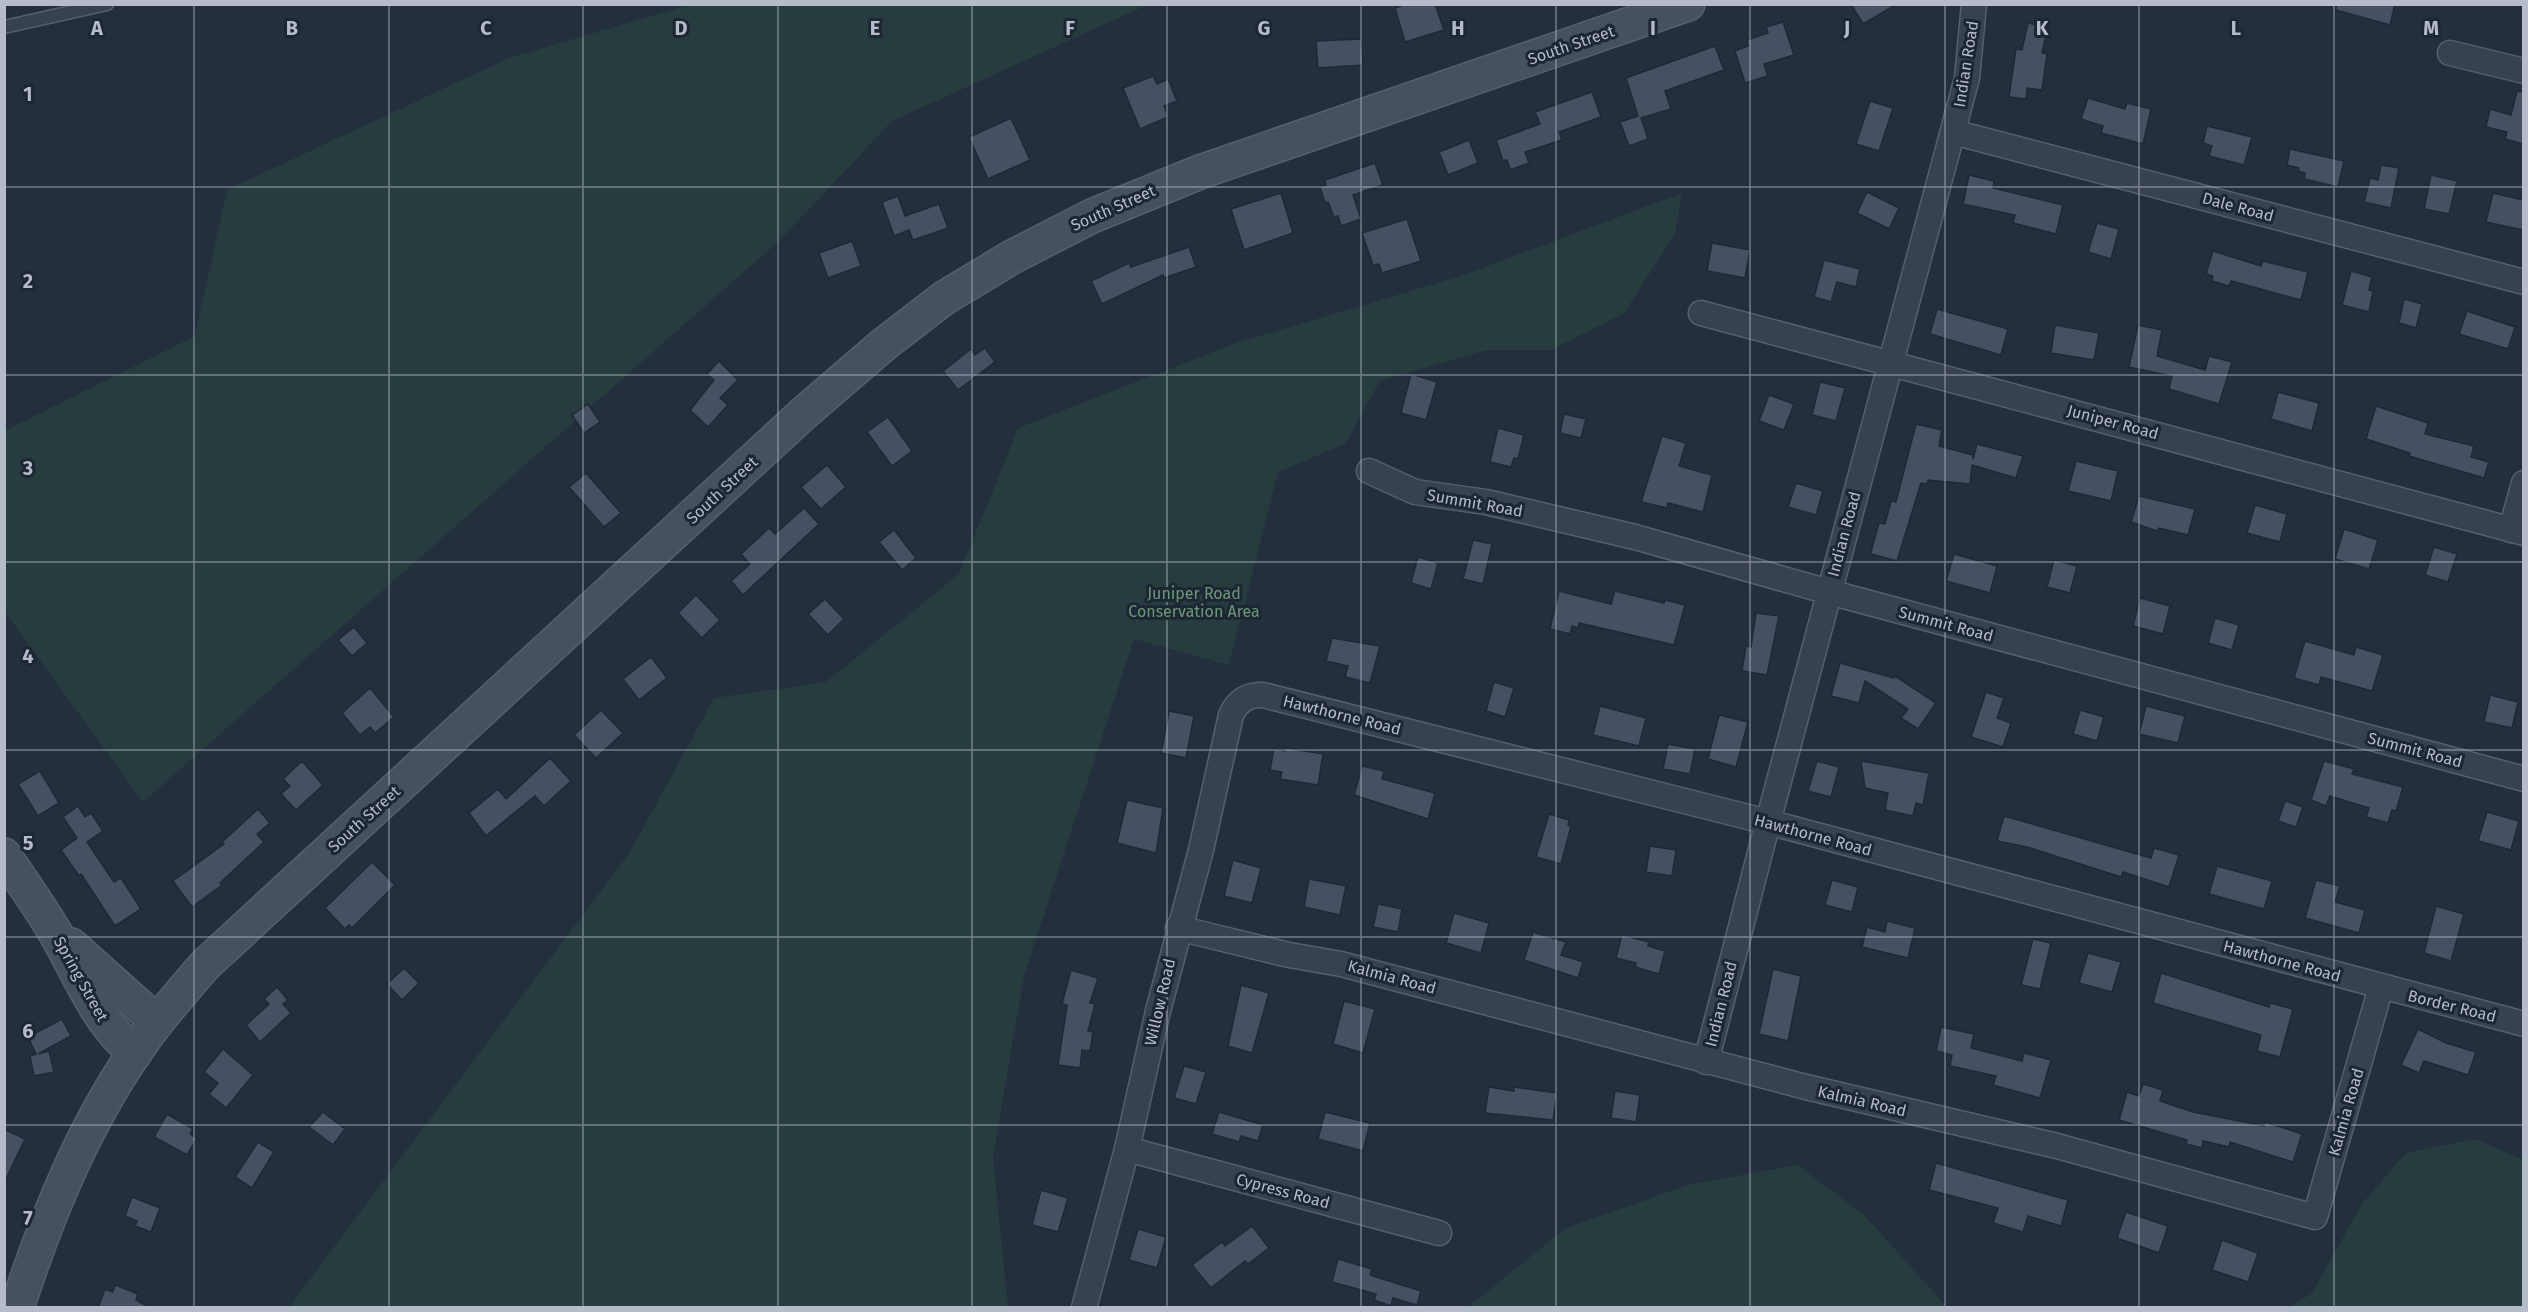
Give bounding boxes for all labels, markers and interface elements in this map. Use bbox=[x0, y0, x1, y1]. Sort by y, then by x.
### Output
text: A bbox=[90, 16, 104, 40]
text: B bbox=[286, 16, 298, 40]
text: C bbox=[480, 16, 492, 40]
text: D bbox=[674, 16, 688, 40]
text: E bbox=[870, 16, 880, 40]
text: F bbox=[1065, 16, 1075, 40]
text: G bbox=[1258, 16, 1270, 40]
text: H bbox=[1451, 16, 1465, 40]
text: I bbox=[1650, 16, 1656, 40]
text: J bbox=[1843, 16, 1850, 40]
text: K bbox=[2036, 16, 2049, 40]
text: L bbox=[2231, 16, 2241, 40]
text: M bbox=[2423, 16, 2439, 40]
street label: Indian Road bbox=[1950, 19, 1982, 109]
street label: South Street bbox=[1525, 21, 1617, 69]
text: 1 bbox=[23, 82, 33, 106]
street label: South Street bbox=[1068, 181, 1158, 235]
street label: Dale Road bbox=[2200, 188, 2276, 226]
text: 2 bbox=[23, 269, 33, 293]
street label: Juniper Road bbox=[2065, 401, 2161, 443]
street label: South Street bbox=[683, 452, 762, 528]
text: 3 bbox=[22, 456, 33, 480]
street label: Summit Road bbox=[1426, 485, 1524, 521]
street label: Indian Road bbox=[1824, 489, 1864, 579]
park label: Juniper Road Conservation Area bbox=[1128, 584, 1260, 621]
street label: Summit Road bbox=[1897, 602, 1995, 646]
text: 4 bbox=[22, 644, 34, 668]
street label: Hawthorne Road bbox=[1281, 691, 1403, 739]
street label: Summit Road bbox=[2366, 728, 2464, 772]
street label: South Street bbox=[324, 782, 404, 856]
street label: Hawthorne Road bbox=[1752, 810, 1874, 860]
text: 5 bbox=[23, 831, 34, 855]
street label: Spring Street bbox=[50, 933, 112, 1025]
street label: Hawthorne Road bbox=[2221, 936, 2343, 986]
street label: Kalmia Road bbox=[1346, 956, 1438, 998]
street label: Willow Road bbox=[1141, 957, 1179, 1047]
street label: Indian Road bbox=[1701, 959, 1741, 1049]
street label: Border Road bbox=[2406, 986, 2498, 1026]
text: 6 bbox=[22, 1019, 34, 1043]
street label: Kalmia Road bbox=[2324, 1066, 2368, 1158]
street label: Kalmia Road bbox=[1816, 1082, 1908, 1120]
street label: Cypress Road bbox=[1234, 1169, 1332, 1213]
text: 7 bbox=[23, 1206, 33, 1230]

